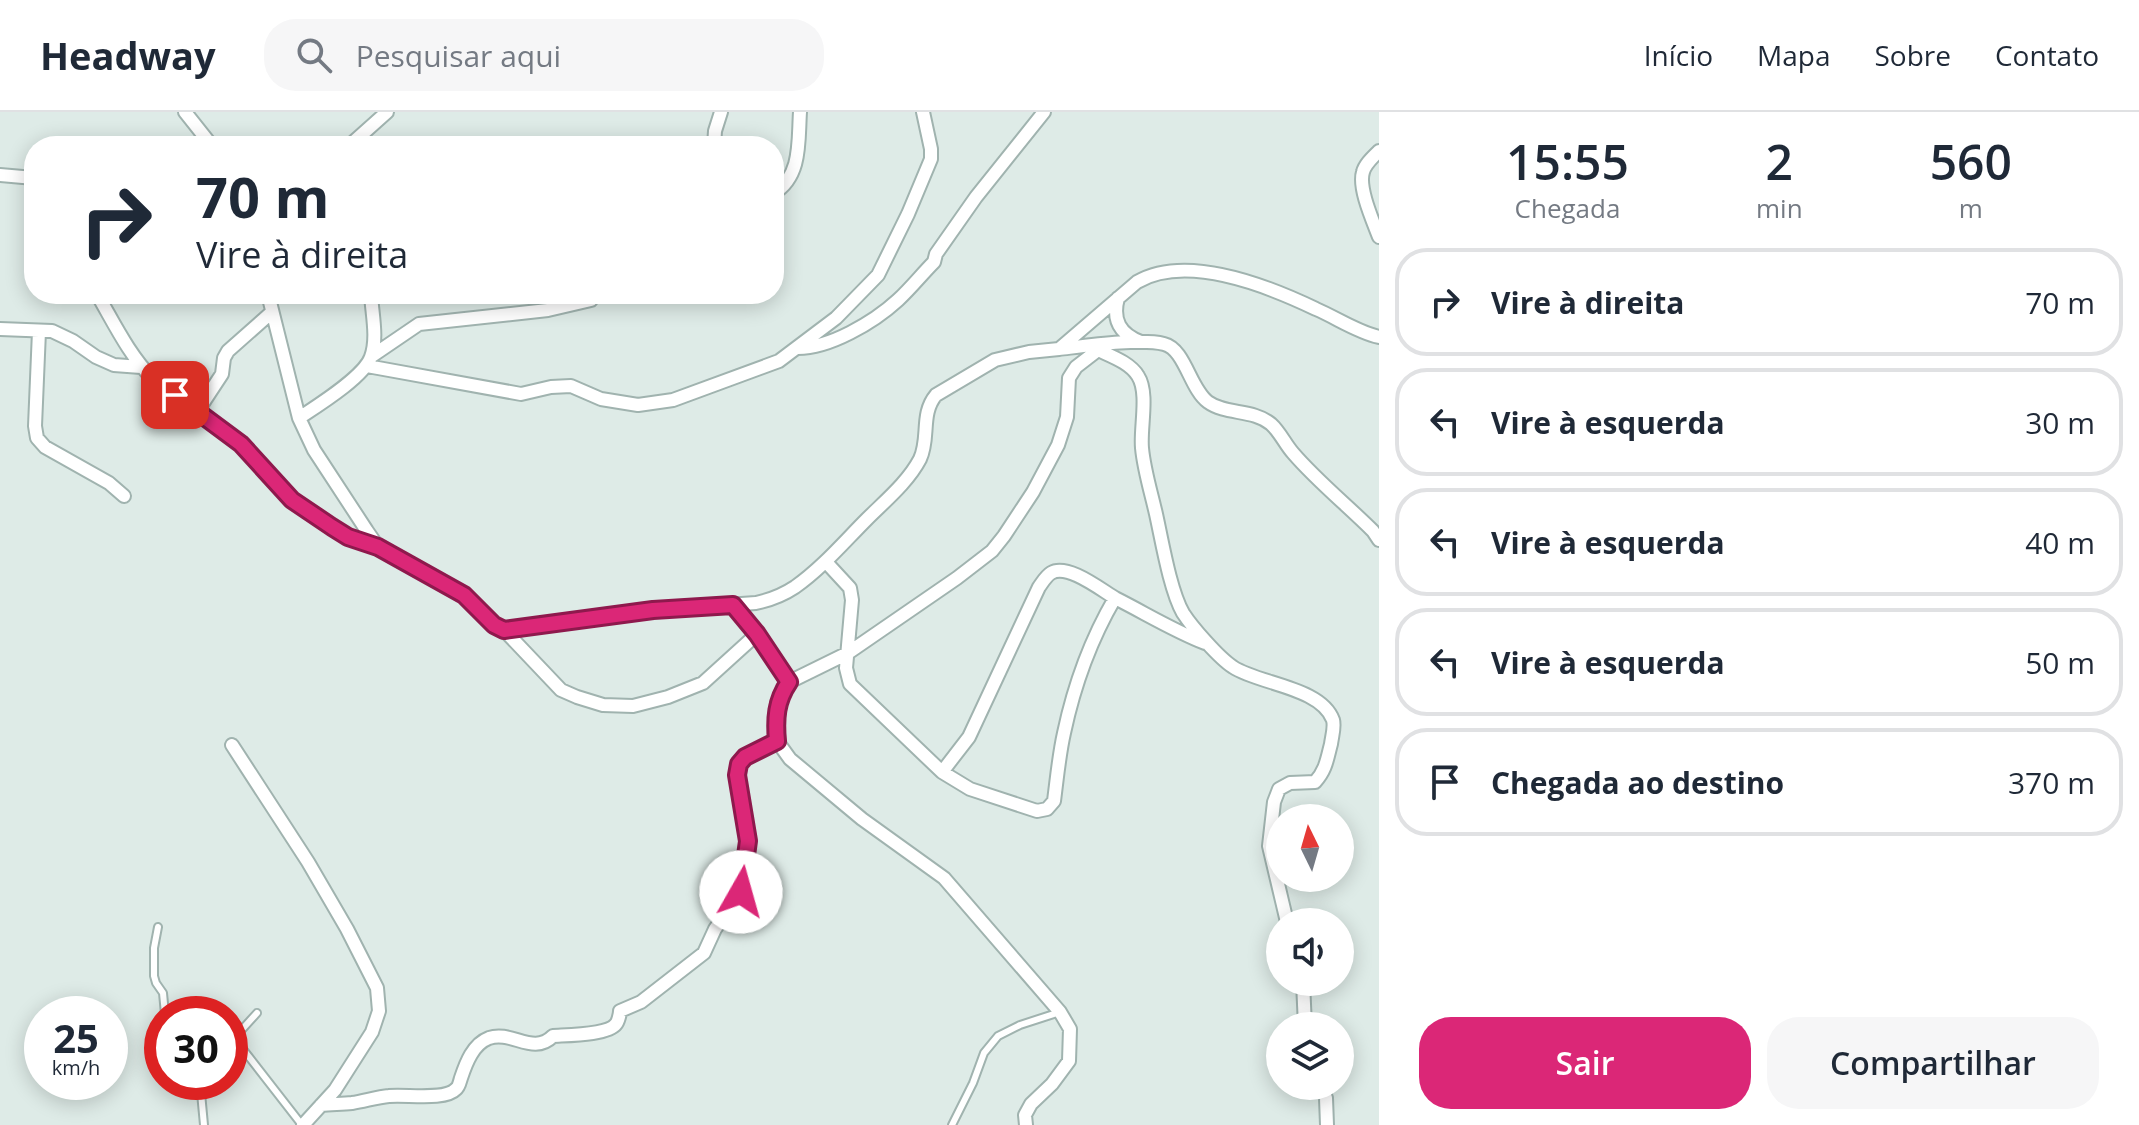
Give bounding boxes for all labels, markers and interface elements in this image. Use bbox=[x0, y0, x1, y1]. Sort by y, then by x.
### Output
search box bbox=[264, 19, 824, 91]
text: Headway bbox=[40, 29, 216, 81]
icon: search bbox=[292, 33, 336, 77]
text: Pesquisar aqui bbox=[356, 35, 561, 76]
text: Início bbox=[1644, 36, 1713, 74]
text: Mapa bbox=[1757, 36, 1830, 74]
text: Sobre bbox=[1874, 36, 1951, 74]
text: Contato bbox=[1995, 36, 2099, 74]
text: 15:55 bbox=[1506, 129, 1629, 194]
text: 2 bbox=[1766, 129, 1793, 194]
text: 560 bbox=[1930, 129, 2012, 194]
text: 70 m bbox=[196, 158, 330, 234]
icon: right bbox=[64, 168, 168, 272]
text: Chegada bbox=[1515, 190, 1620, 226]
text: min bbox=[1756, 190, 1803, 226]
text: m bbox=[1959, 190, 1983, 226]
text: Vire à direita bbox=[196, 230, 408, 279]
icon: right bbox=[1423, 280, 1467, 324]
text: Vire à direita bbox=[1491, 282, 1685, 323]
text: 70 m bbox=[2025, 282, 2095, 323]
pin bbox=[141, 361, 209, 429]
icon: arrive bbox=[153, 373, 197, 417]
icon: left bbox=[1423, 400, 1467, 444]
text: Vire à esquerda bbox=[1491, 402, 1725, 443]
text: 30 m bbox=[2025, 402, 2095, 443]
icon: left bbox=[1423, 520, 1467, 564]
text: Vire à esquerda bbox=[1491, 522, 1725, 563]
text: 40 m bbox=[2025, 522, 2095, 563]
icon: left bbox=[1423, 640, 1467, 684]
text: Vire à esquerda bbox=[1491, 642, 1725, 683]
text: 50 m bbox=[2025, 642, 2095, 683]
icon: arrive bbox=[1423, 760, 1467, 804]
text: Chegada ao destino bbox=[1491, 762, 1784, 803]
text: 370 m bbox=[2008, 762, 2095, 803]
north arrow bbox=[1266, 804, 1354, 892]
map controls bbox=[1266, 804, 1354, 1100]
position arrow bbox=[699, 850, 783, 934]
button: sound bbox=[1266, 908, 1354, 996]
speed limit sign: 30 bbox=[144, 996, 248, 1100]
text: 25 bbox=[53, 1010, 99, 1065]
button: layers bbox=[1266, 1012, 1354, 1100]
button: Sair bbox=[1419, 1017, 1751, 1109]
button: Compartilhar bbox=[1767, 1017, 2099, 1109]
text: km/h bbox=[52, 1054, 100, 1081]

